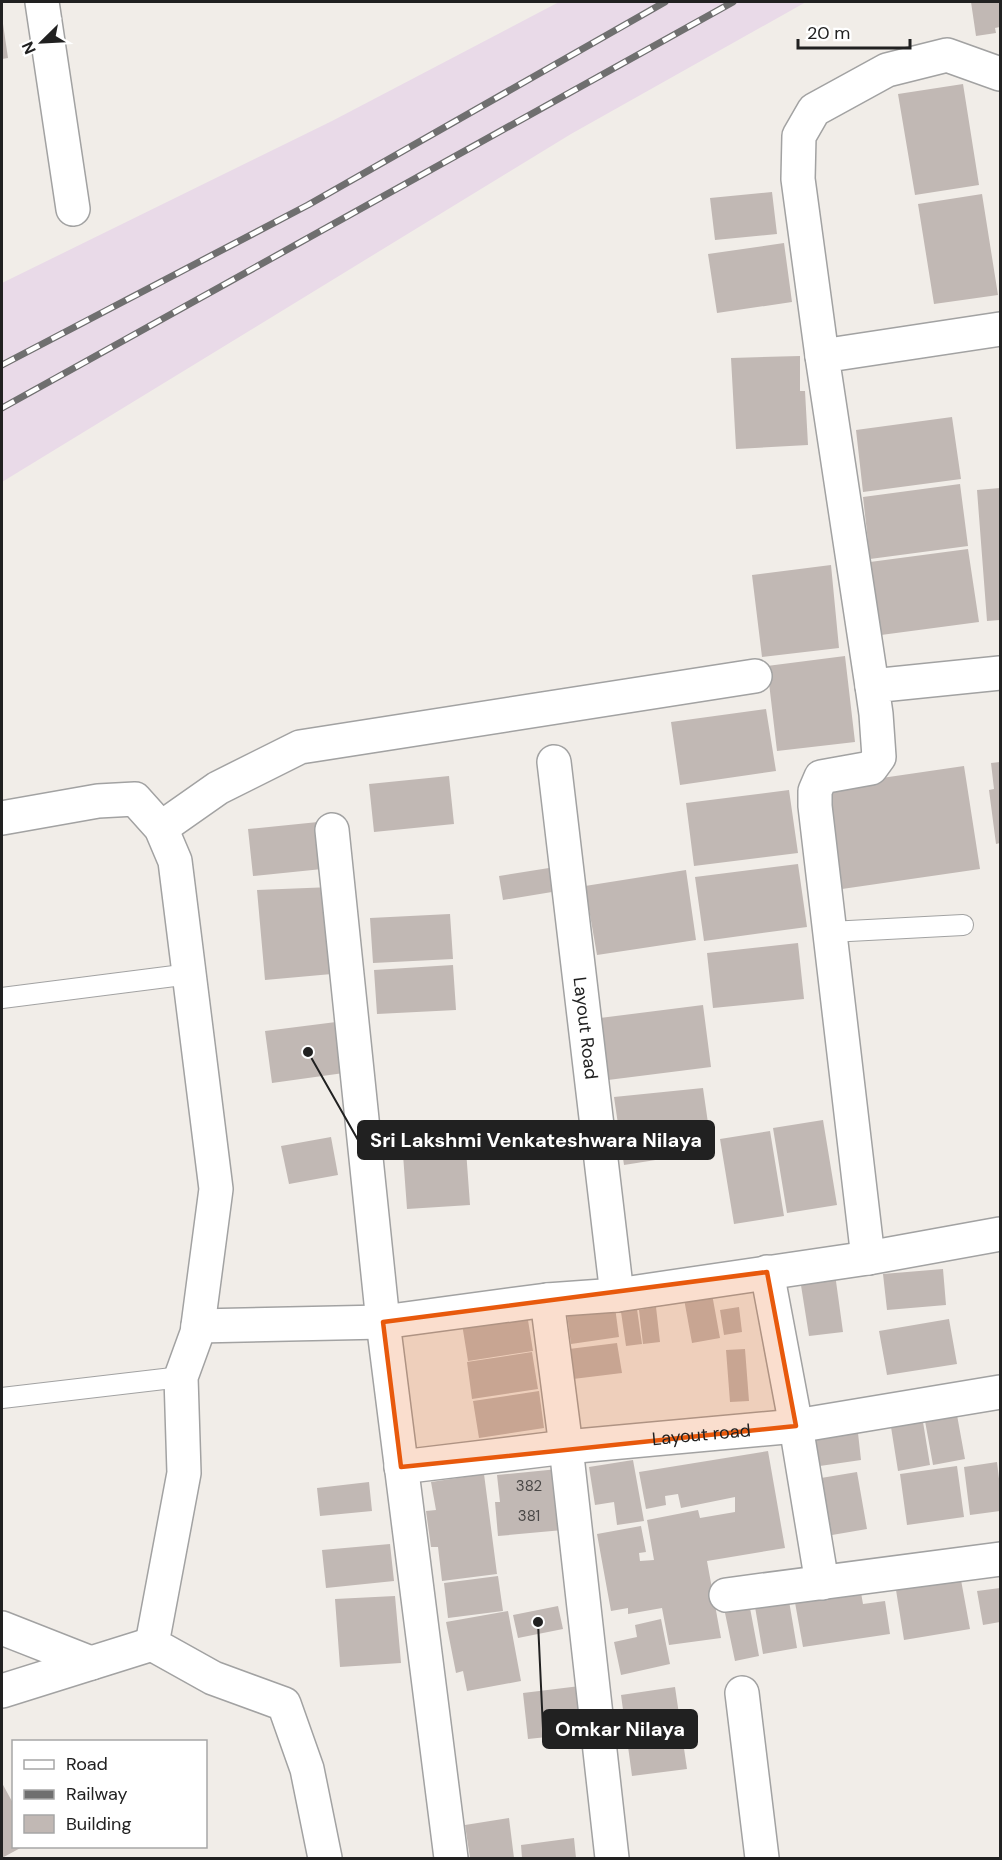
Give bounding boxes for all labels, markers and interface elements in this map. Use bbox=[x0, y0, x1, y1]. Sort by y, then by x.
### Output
north arrow bbox=[12, 12, 72, 72]
scale bar bbox=[798, 12, 910, 50]
text: 20 m bbox=[807, 21, 850, 45]
text: N bbox=[17, 38, 41, 57]
street label: Layout Road bbox=[567, 976, 603, 1081]
callout: Sri Lakshmi Venkateshwara Nilaya bbox=[358, 1121, 714, 1159]
text: Sri Lakshmi Venkateshwara Nilaya bbox=[370, 1127, 702, 1153]
street label: Layout road bbox=[651, 1418, 752, 1451]
house number: 382 bbox=[516, 1476, 542, 1496]
house number: 381 bbox=[518, 1506, 540, 1526]
callout: Omkar Nilaya bbox=[543, 1710, 697, 1748]
text: Omkar Nilaya bbox=[555, 1716, 685, 1742]
legend bbox=[12, 1740, 207, 1848]
text: Road bbox=[66, 1752, 108, 1776]
text: Railway bbox=[66, 1782, 128, 1806]
text: Building bbox=[66, 1812, 131, 1836]

